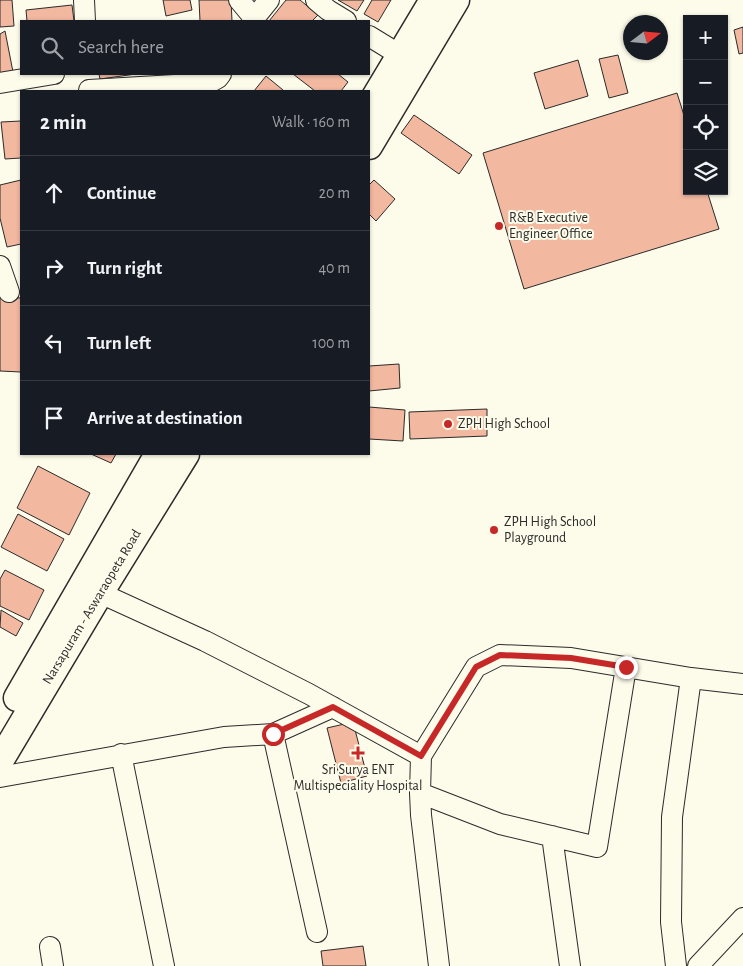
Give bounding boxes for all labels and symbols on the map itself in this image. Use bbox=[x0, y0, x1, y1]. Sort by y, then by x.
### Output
north arrow bbox=[623, 15, 668, 60]
place label: R&B Executive Engineer Office bbox=[509, 211, 593, 241]
marker: R&B Executive Engineer Office bbox=[493, 220, 505, 232]
place label: ZPH High School bbox=[458, 417, 550, 431]
marker: ZPH High School bbox=[442, 418, 454, 430]
place label: ZPH High School Playground bbox=[504, 515, 596, 545]
marker: ZPH High School Playground bbox=[488, 524, 500, 536]
street label: Narsapuram - Aswaraopeta Road bbox=[40, 527, 144, 687]
route end bbox=[615, 656, 638, 679]
route start bbox=[262, 723, 285, 746]
marker: Sri Surya ENT Multispeciality Hospital bbox=[351, 746, 365, 760]
place label: Sri Surya ENT Multispeciality Hospital bbox=[293, 763, 423, 793]

